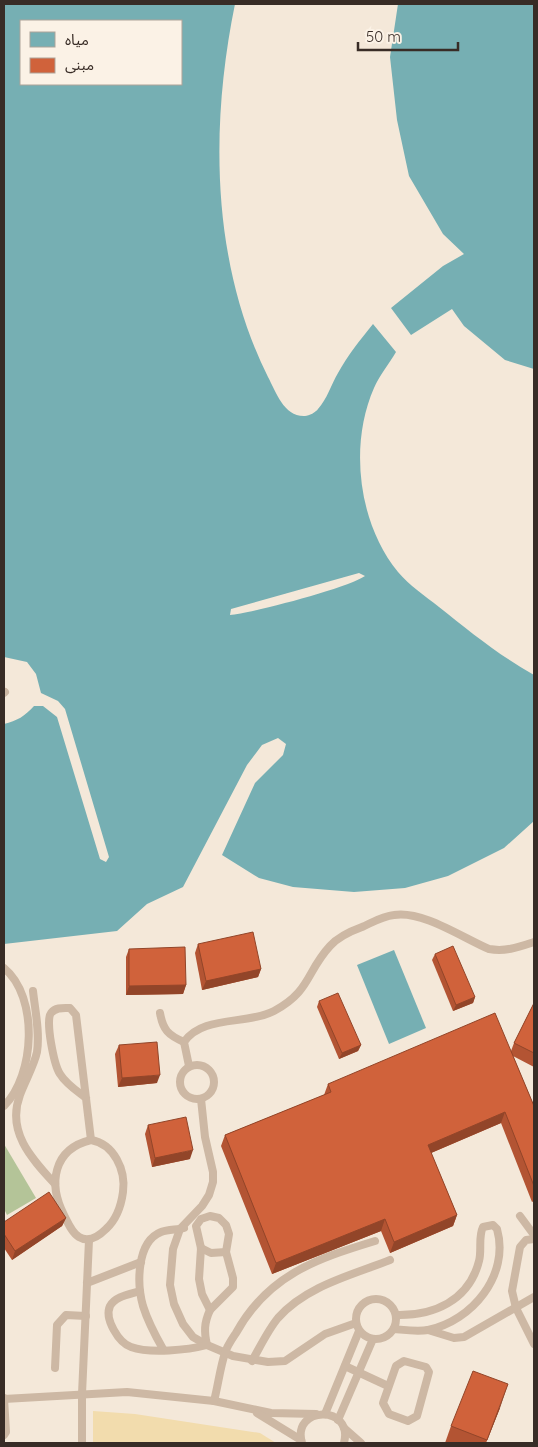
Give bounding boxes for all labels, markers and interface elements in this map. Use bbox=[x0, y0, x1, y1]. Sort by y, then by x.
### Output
legend bbox=[20, 20, 182, 85]
scale bar bbox=[358, 20, 458, 52]
text: 50 m bbox=[366, 27, 401, 46]
text: مياه bbox=[65, 30, 89, 49]
text: مبنى bbox=[65, 55, 94, 74]

